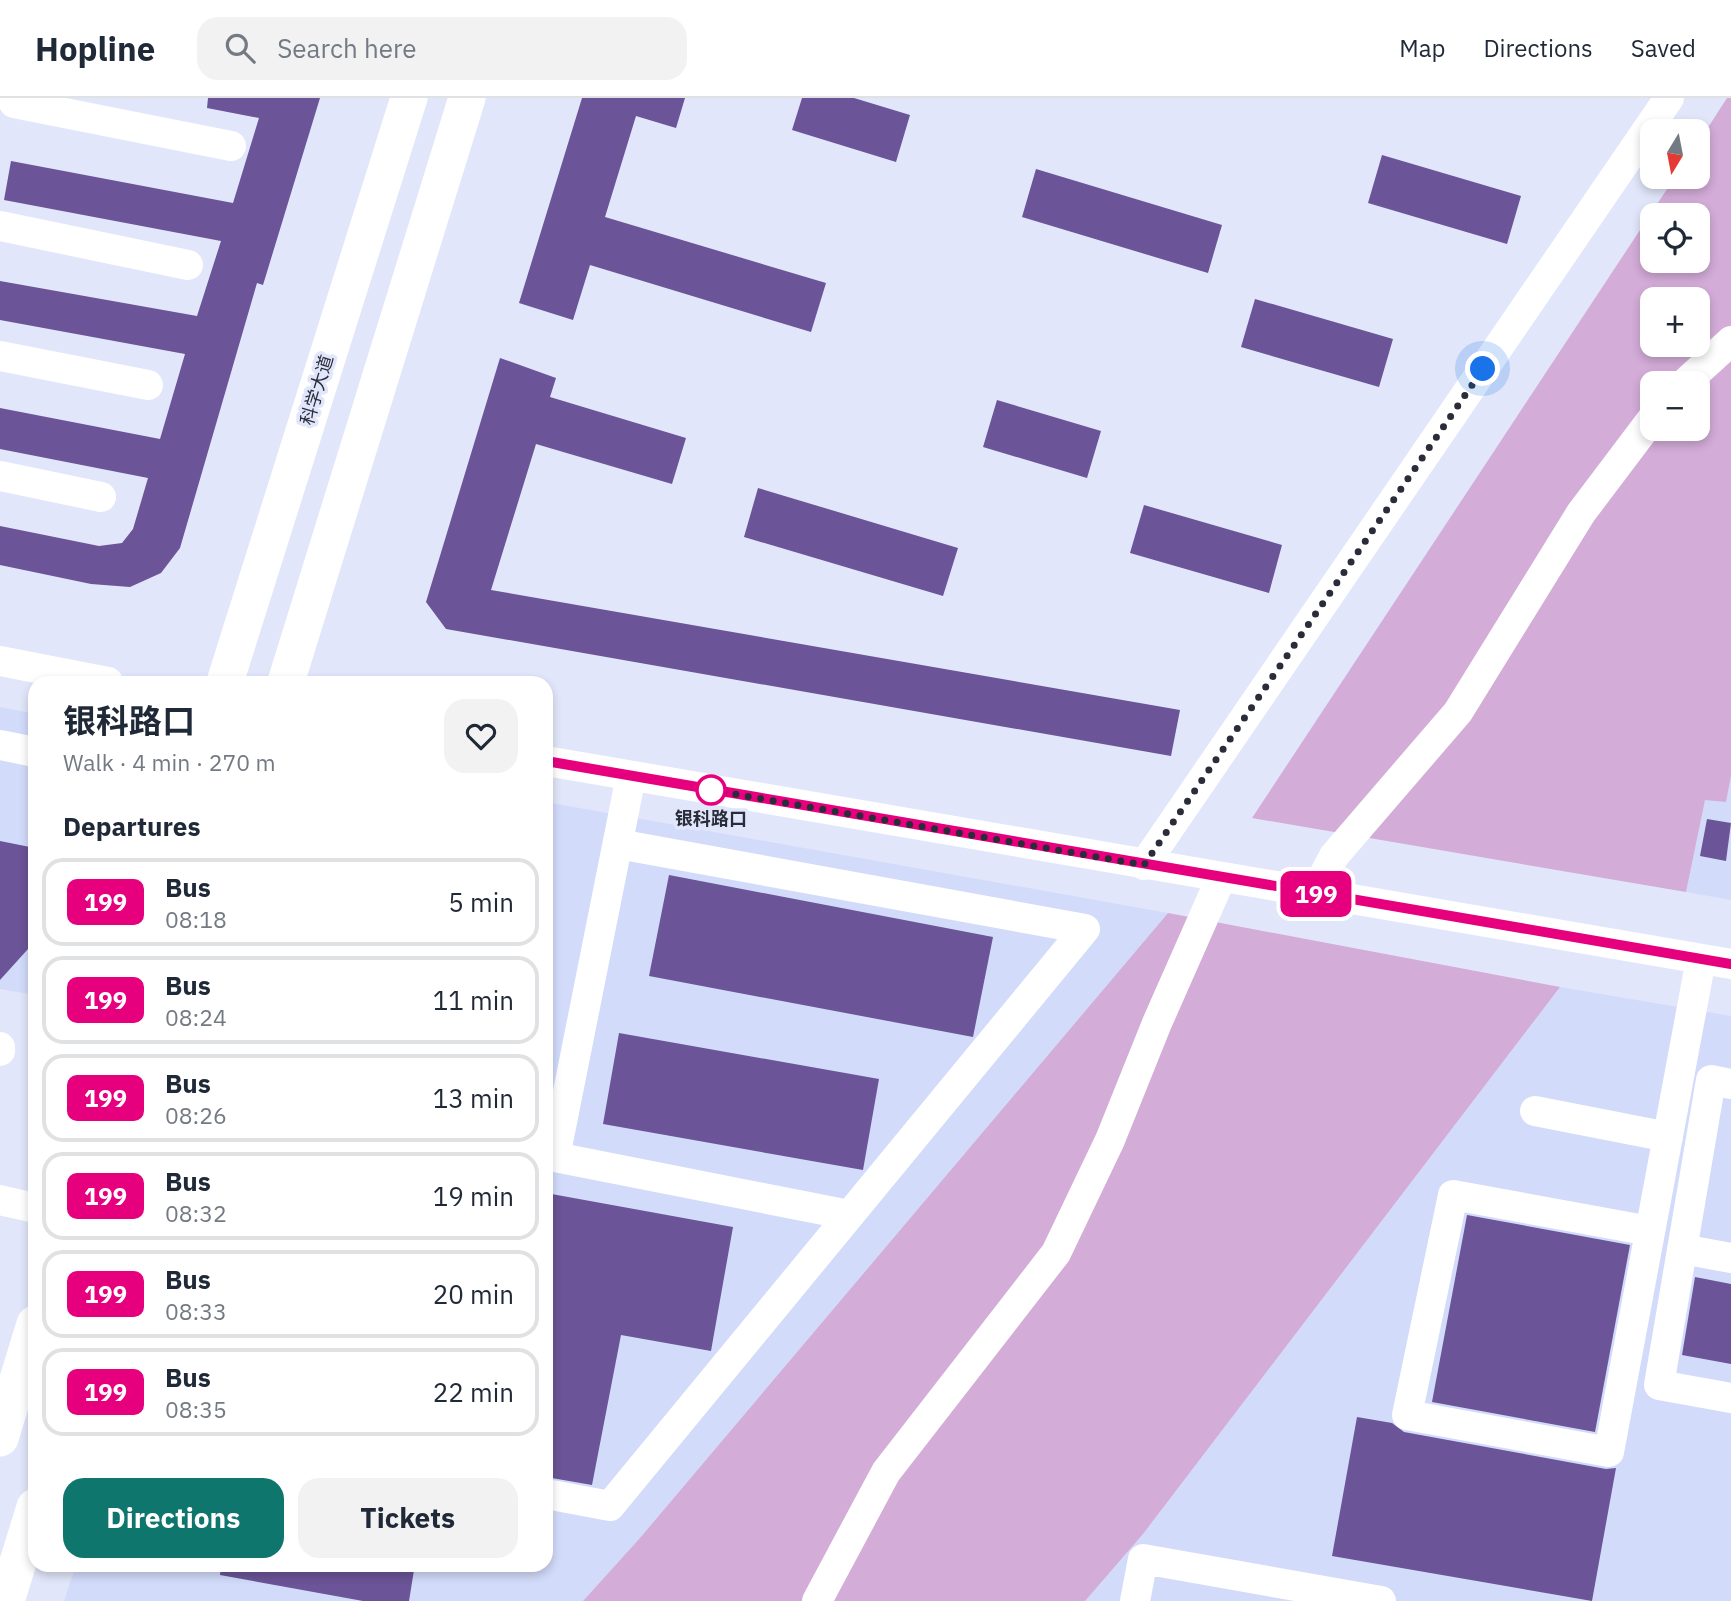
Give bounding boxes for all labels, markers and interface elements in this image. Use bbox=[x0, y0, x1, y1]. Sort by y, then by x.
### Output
search box bbox=[197, 17, 687, 80]
text: Hopline bbox=[35, 27, 155, 70]
icon: search bbox=[221, 29, 259, 67]
text: Search here bbox=[277, 31, 417, 65]
text: Map bbox=[1399, 32, 1445, 64]
text: Directions bbox=[1483, 32, 1593, 64]
text: Saved bbox=[1631, 32, 1696, 64]
north arrow bbox=[1640, 119, 1710, 189]
map controls bbox=[1640, 119, 1710, 441]
button: locate bbox=[1640, 203, 1710, 273]
button: + bbox=[1640, 287, 1710, 357]
your location bbox=[1465, 351, 1500, 386]
street label: 科学大道 bbox=[295, 352, 338, 428]
button: − bbox=[1640, 371, 1710, 441]
text: 银科路口 bbox=[63, 699, 195, 742]
button: heart bbox=[444, 699, 518, 773]
text: Walk · 4 min · 270 m bbox=[63, 747, 276, 777]
marker: 银科路口 bbox=[696, 775, 726, 805]
place label: 银科路口 bbox=[675, 807, 747, 830]
text: Departures bbox=[63, 809, 201, 843]
text: Bus bbox=[165, 870, 211, 904]
line badge: 199 bbox=[1276, 871, 1356, 917]
text: 199 bbox=[1294, 878, 1338, 910]
text: 5 min bbox=[448, 885, 514, 919]
text: 199 bbox=[84, 886, 127, 918]
text: 08:18 bbox=[165, 904, 227, 934]
text: Bus bbox=[165, 968, 211, 1002]
text: 11 min bbox=[433, 983, 514, 1017]
text: 199 bbox=[84, 984, 127, 1016]
text: 08:24 bbox=[165, 1002, 227, 1032]
text: Bus bbox=[165, 1066, 211, 1100]
text: 13 min bbox=[433, 1081, 514, 1115]
text: 199 bbox=[84, 1082, 127, 1114]
text: 08:26 bbox=[165, 1100, 227, 1130]
text: Bus bbox=[165, 1164, 211, 1198]
text: 19 min bbox=[433, 1179, 514, 1213]
text: 199 bbox=[84, 1180, 127, 1212]
text: 08:32 bbox=[165, 1198, 227, 1228]
text: Bus bbox=[165, 1262, 211, 1296]
text: 20 min bbox=[433, 1277, 514, 1311]
text: 199 bbox=[84, 1278, 127, 1310]
text: 08:33 bbox=[165, 1296, 227, 1326]
text: Bus bbox=[165, 1360, 211, 1394]
text: 22 min bbox=[433, 1375, 514, 1409]
text: 199 bbox=[84, 1376, 127, 1408]
text: 08:35 bbox=[165, 1394, 227, 1424]
button: Directions bbox=[63, 1478, 284, 1558]
button: Tickets bbox=[298, 1478, 518, 1558]

